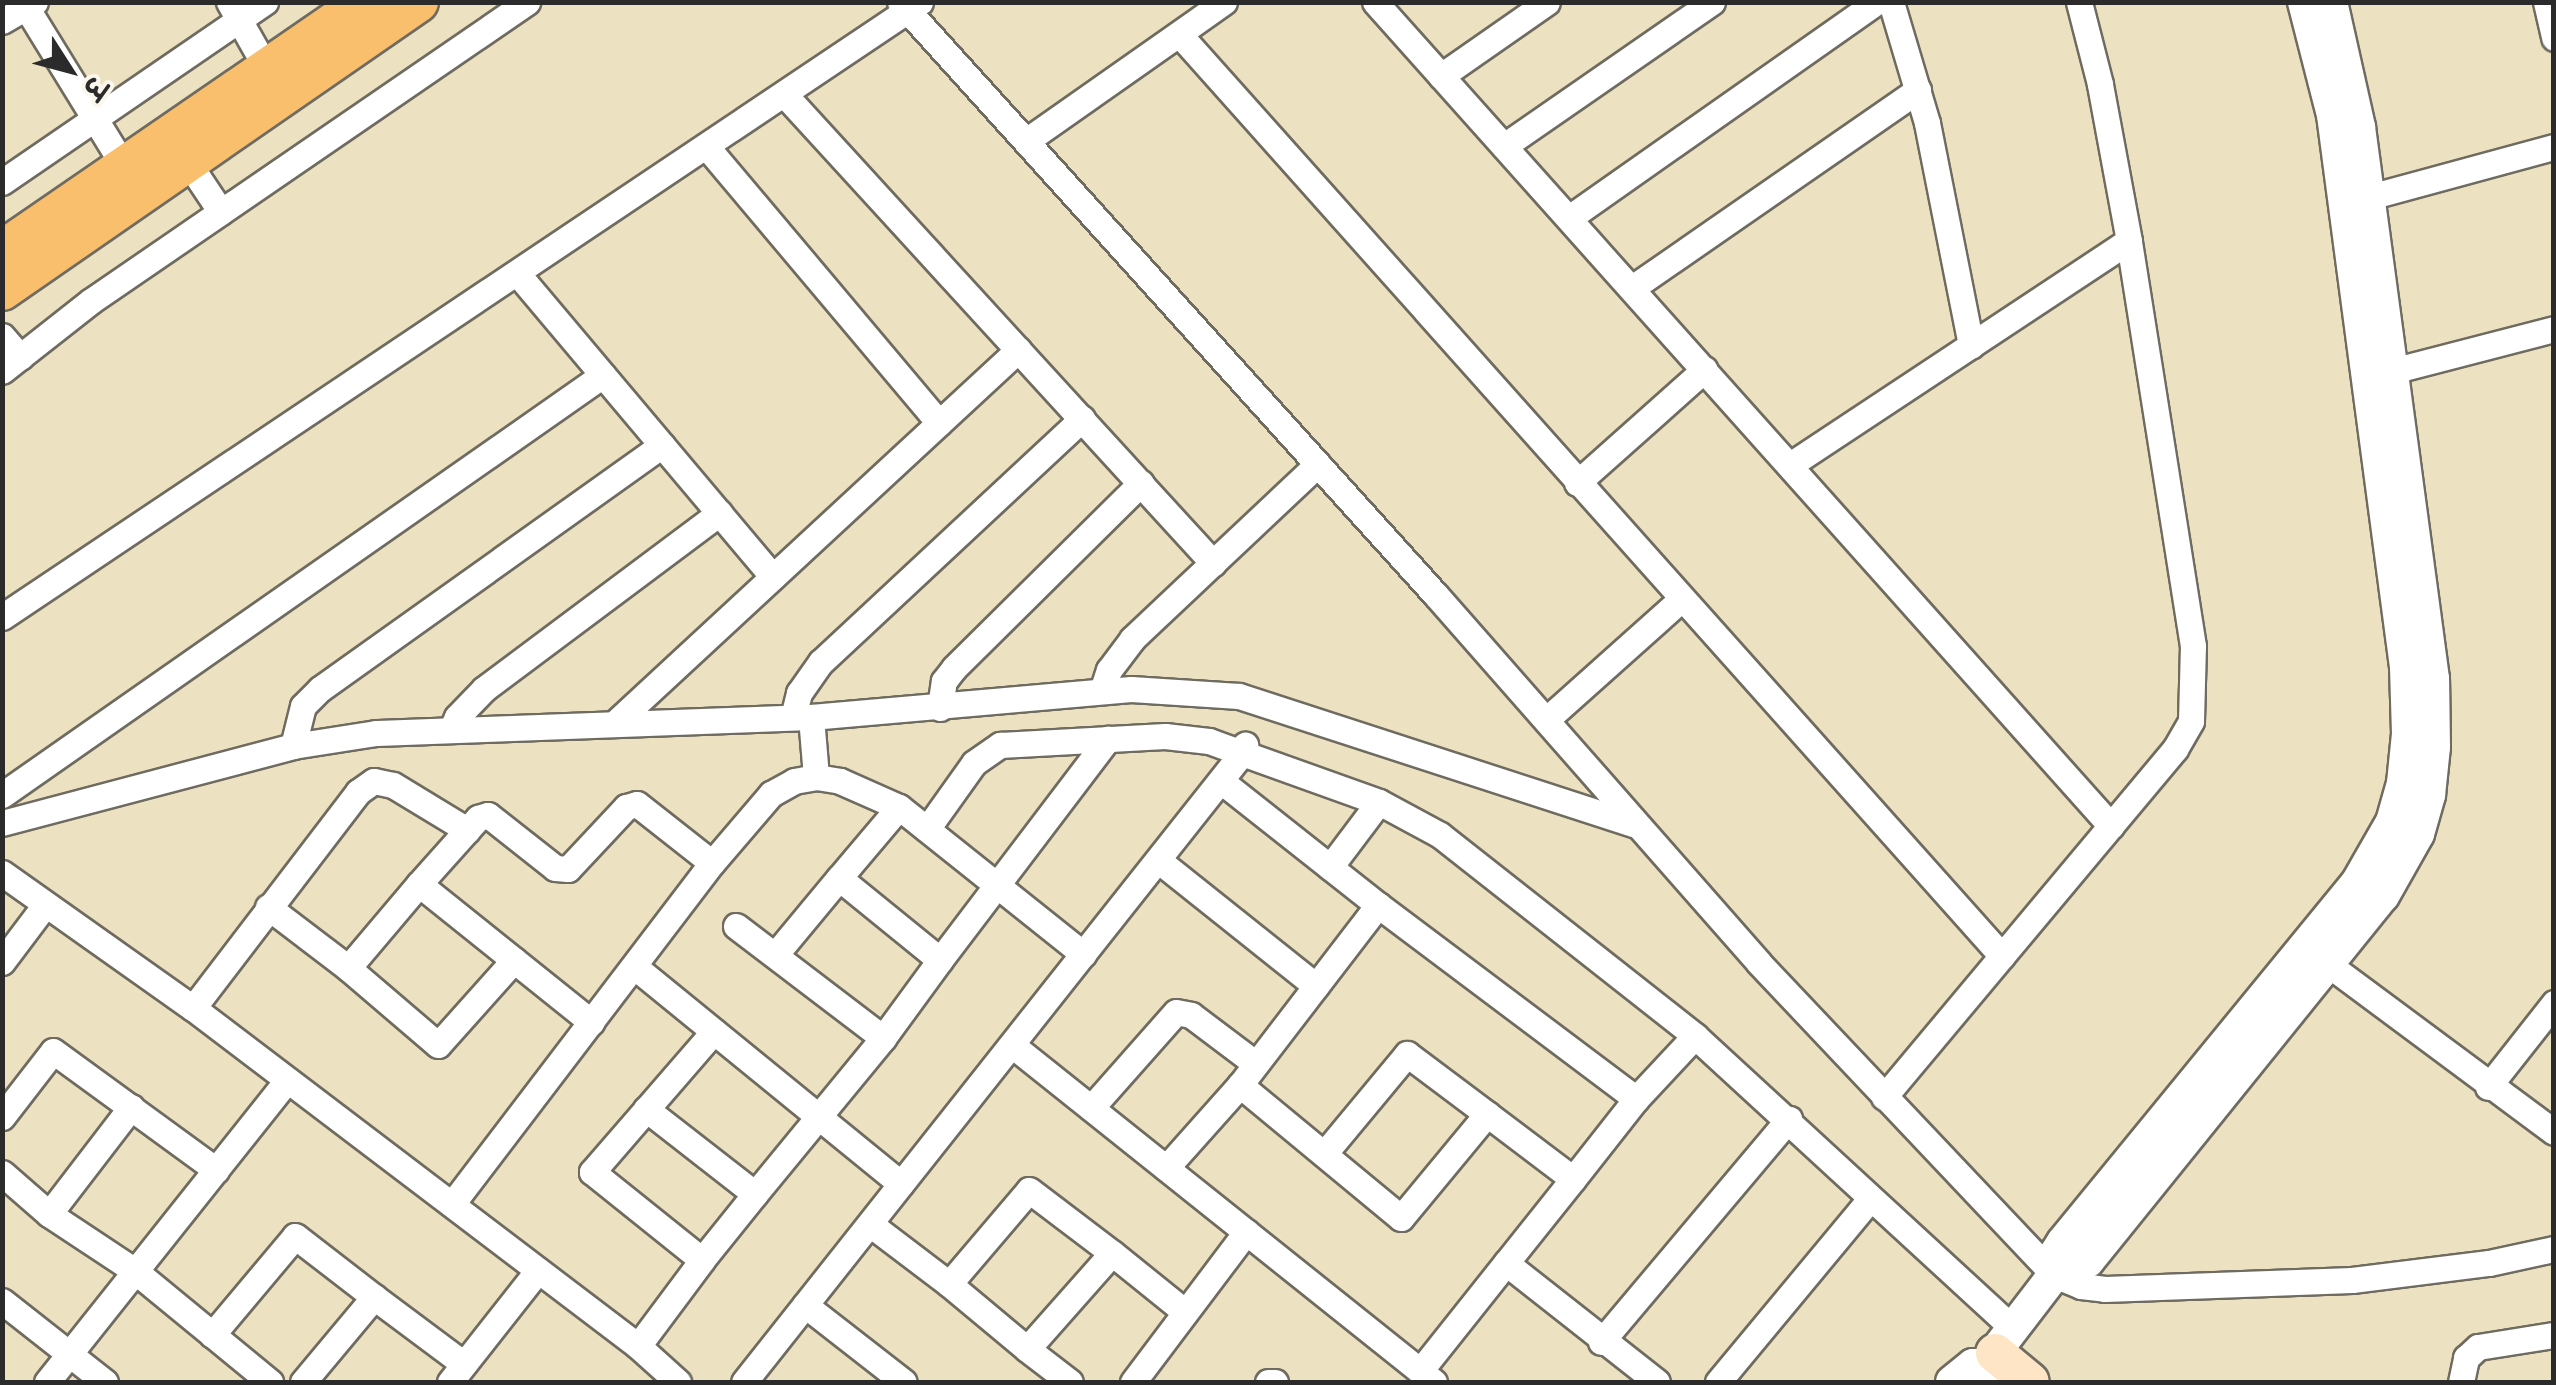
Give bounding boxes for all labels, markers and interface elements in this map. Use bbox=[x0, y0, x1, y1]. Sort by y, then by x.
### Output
north arrow bbox=[20, 20, 120, 120]
text: उ bbox=[69, 66, 120, 110]

